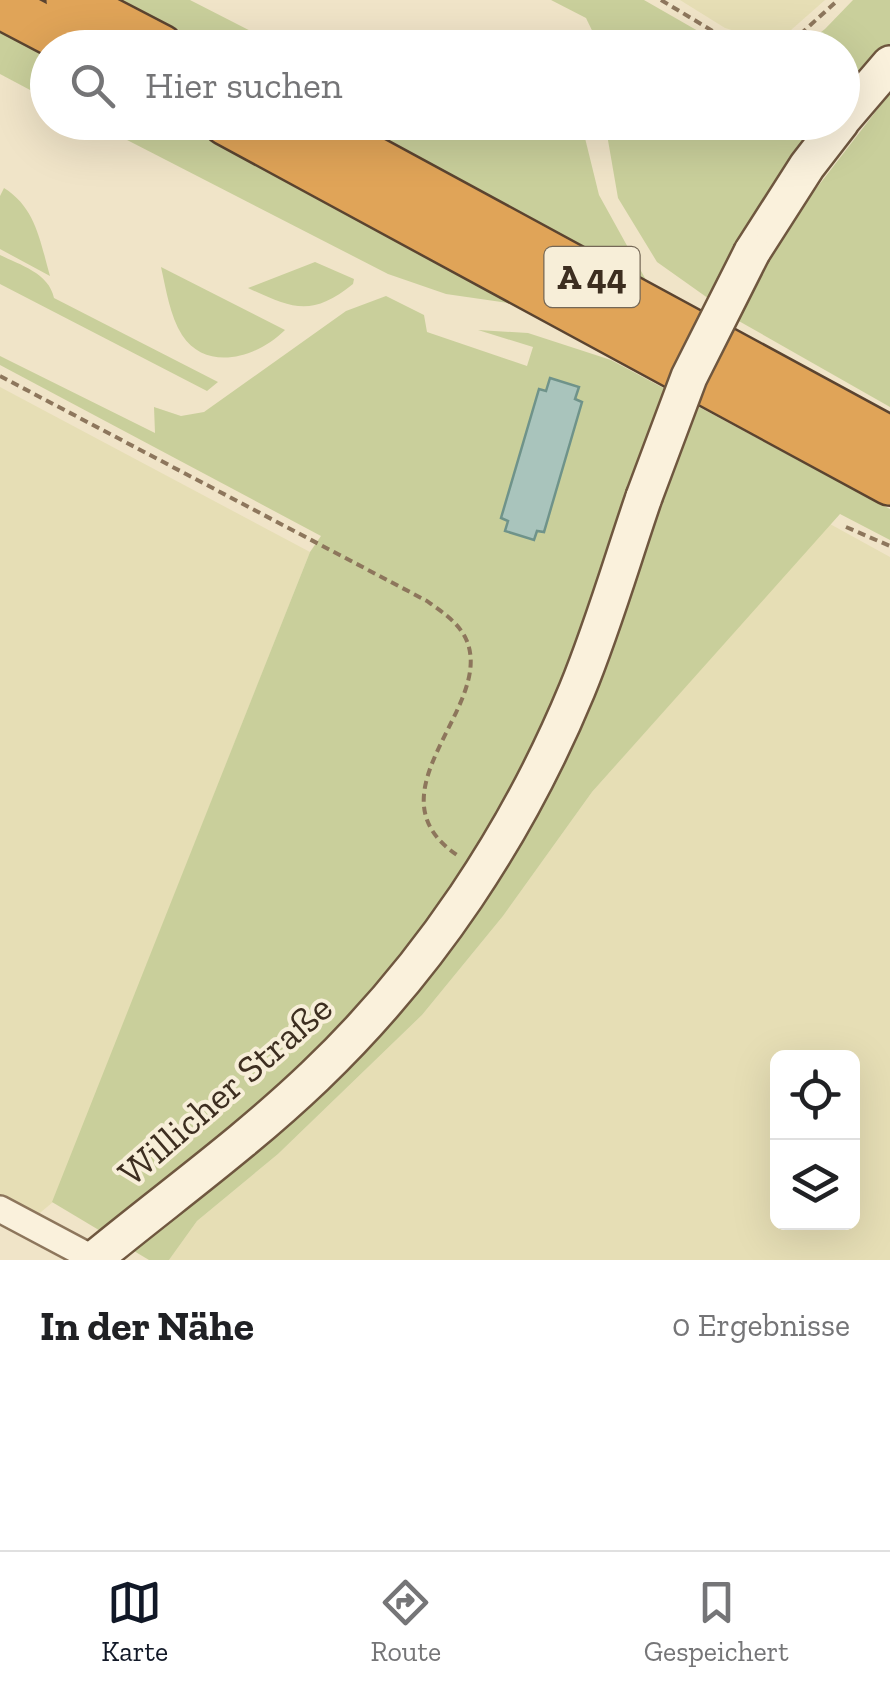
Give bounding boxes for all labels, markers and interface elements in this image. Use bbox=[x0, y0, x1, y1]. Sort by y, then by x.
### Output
search box bbox=[30, 30, 860, 140]
icon: search bbox=[65, 58, 120, 113]
text: Hier suchen bbox=[145, 62, 343, 108]
road number: A 44 bbox=[544, 247, 640, 307]
street label: Willicher Straße bbox=[109, 985, 341, 1195]
map controls bbox=[770, 1050, 860, 1230]
button: locate bbox=[770, 1050, 860, 1140]
button: layers bbox=[770, 1140, 860, 1230]
text: In der Nähe bbox=[40, 1300, 254, 1351]
text: 0 Ergebnisse bbox=[672, 1306, 850, 1344]
tab: Karte bbox=[101, 1575, 168, 1668]
tab: Route bbox=[371, 1575, 441, 1668]
tab: Gespeichert bbox=[644, 1575, 789, 1668]

